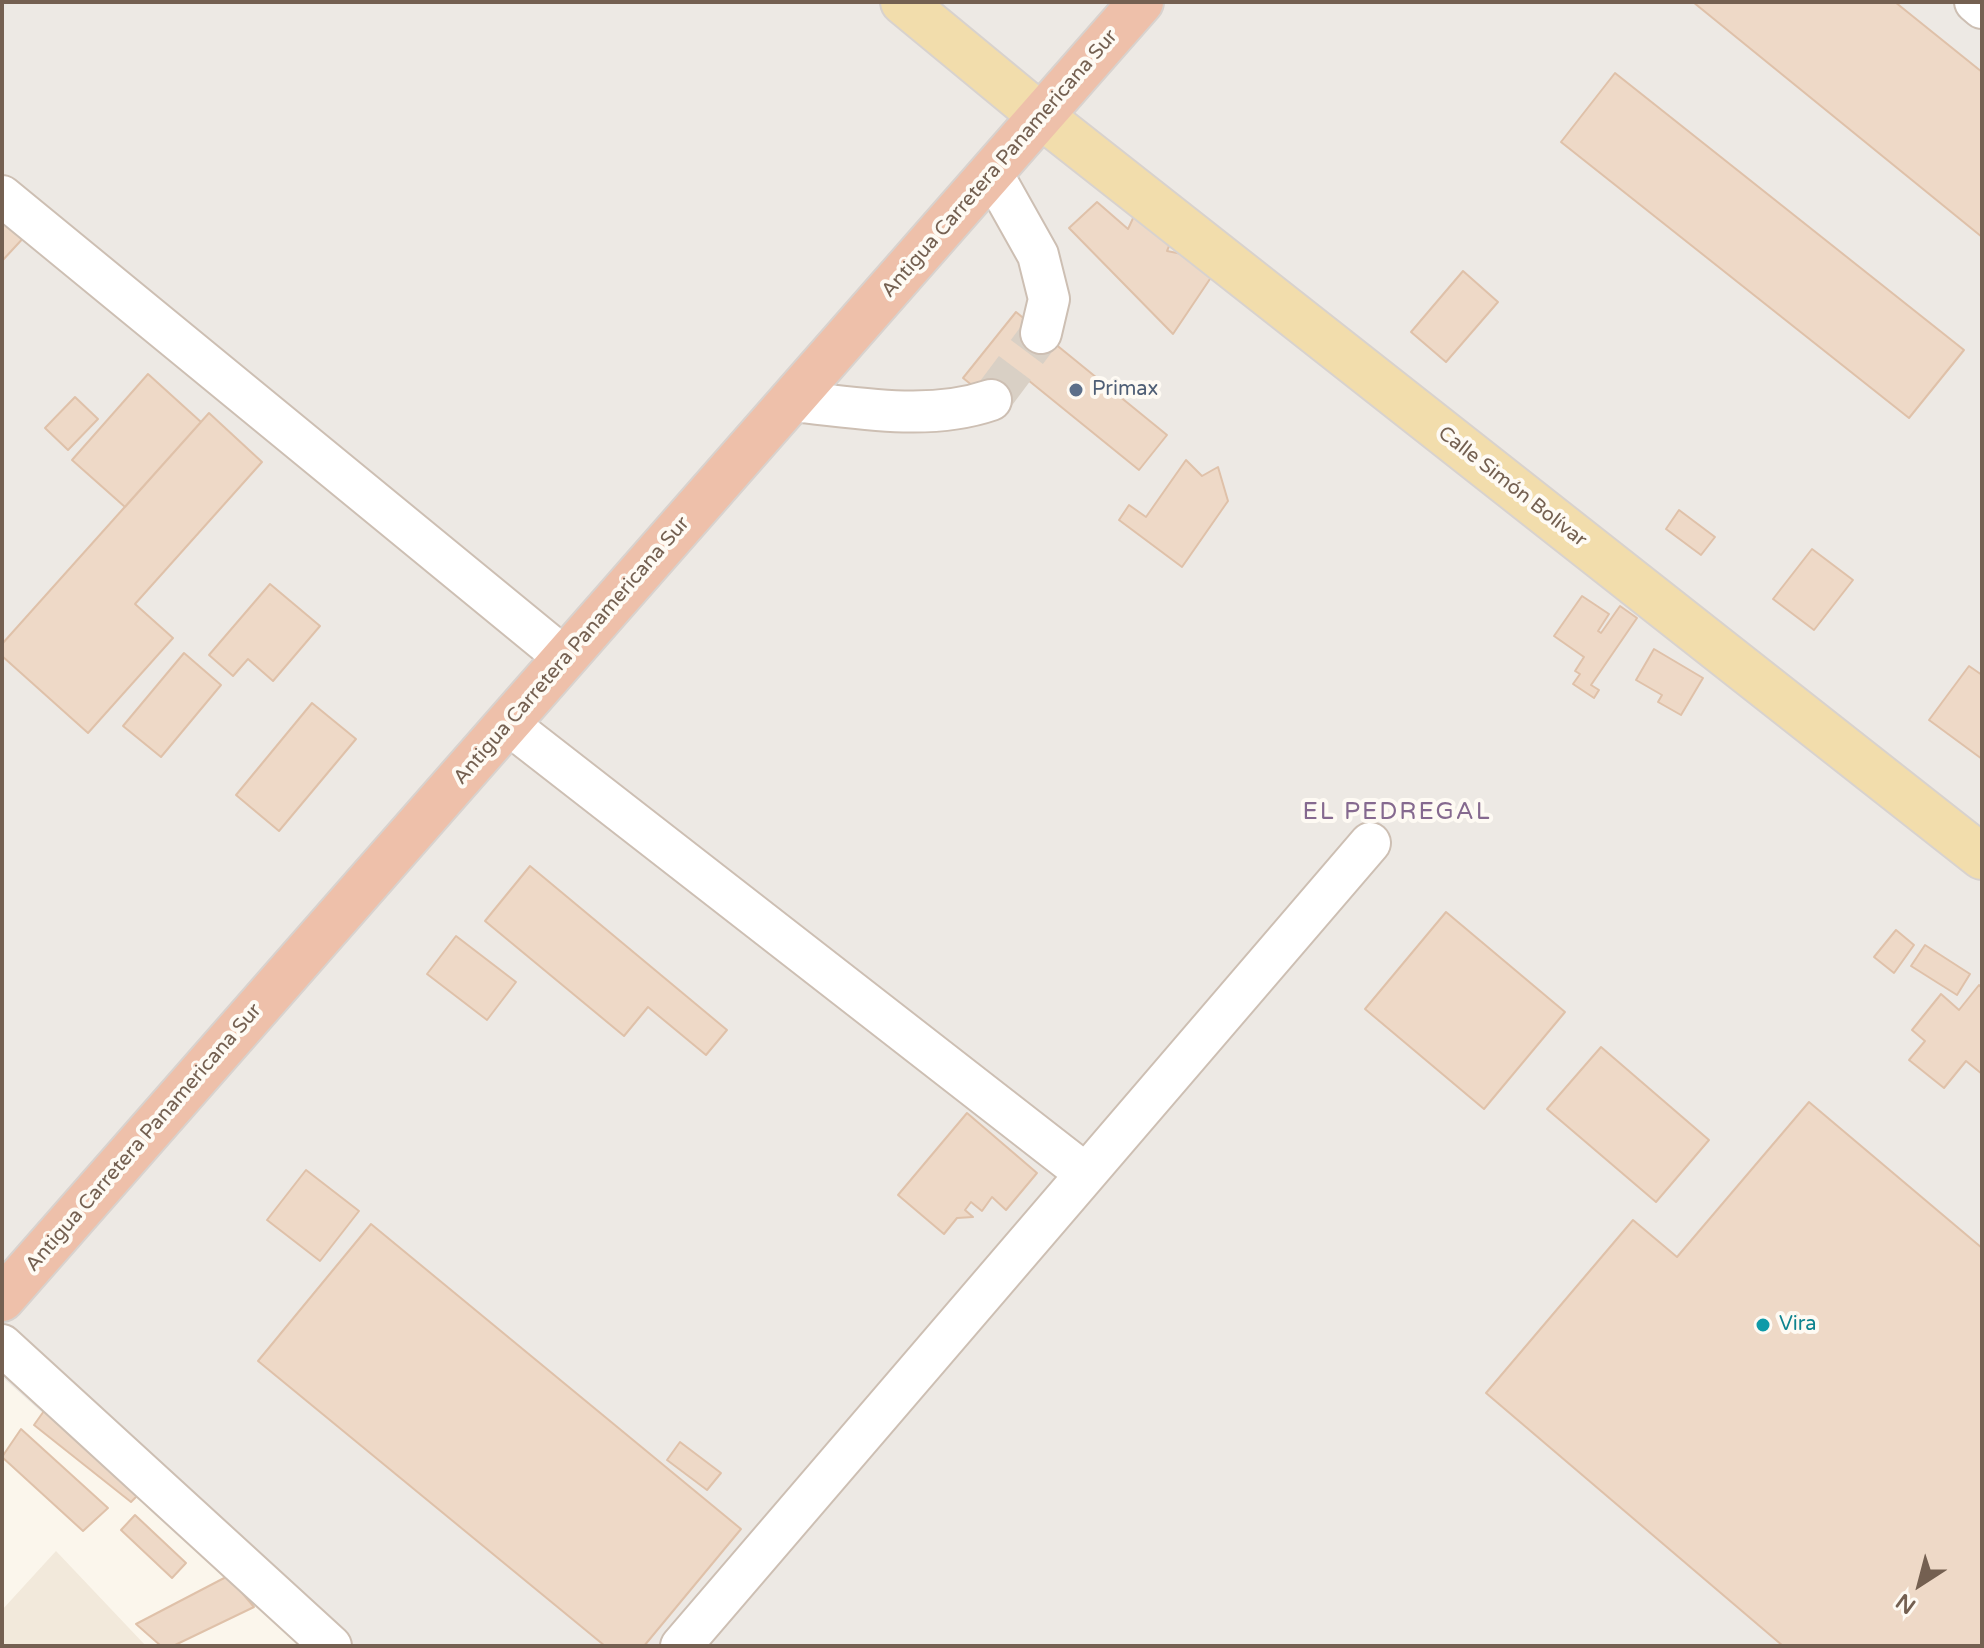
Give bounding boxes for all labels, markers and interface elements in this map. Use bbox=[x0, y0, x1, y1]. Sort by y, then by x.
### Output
street label: Antigua Carretera Panamericana Sur bbox=[877, 25, 1123, 303]
place label: Primax bbox=[1092, 378, 1158, 402]
marker: Primax bbox=[1067, 381, 1085, 399]
street label: Calle Simón Bolívar bbox=[1433, 422, 1591, 552]
street label: Antigua Carretera Panamericana Sur bbox=[449, 512, 695, 790]
district label: EL PEDREGAL bbox=[1303, 799, 1491, 827]
street label: Antigua Carretera Panamericana Sur bbox=[21, 999, 267, 1277]
place label: Vira bbox=[1779, 1313, 1817, 1337]
marker: Vira bbox=[1754, 1316, 1772, 1334]
north arrow bbox=[1880, 1544, 1960, 1624]
text: N bbox=[1891, 1588, 1921, 1619]

